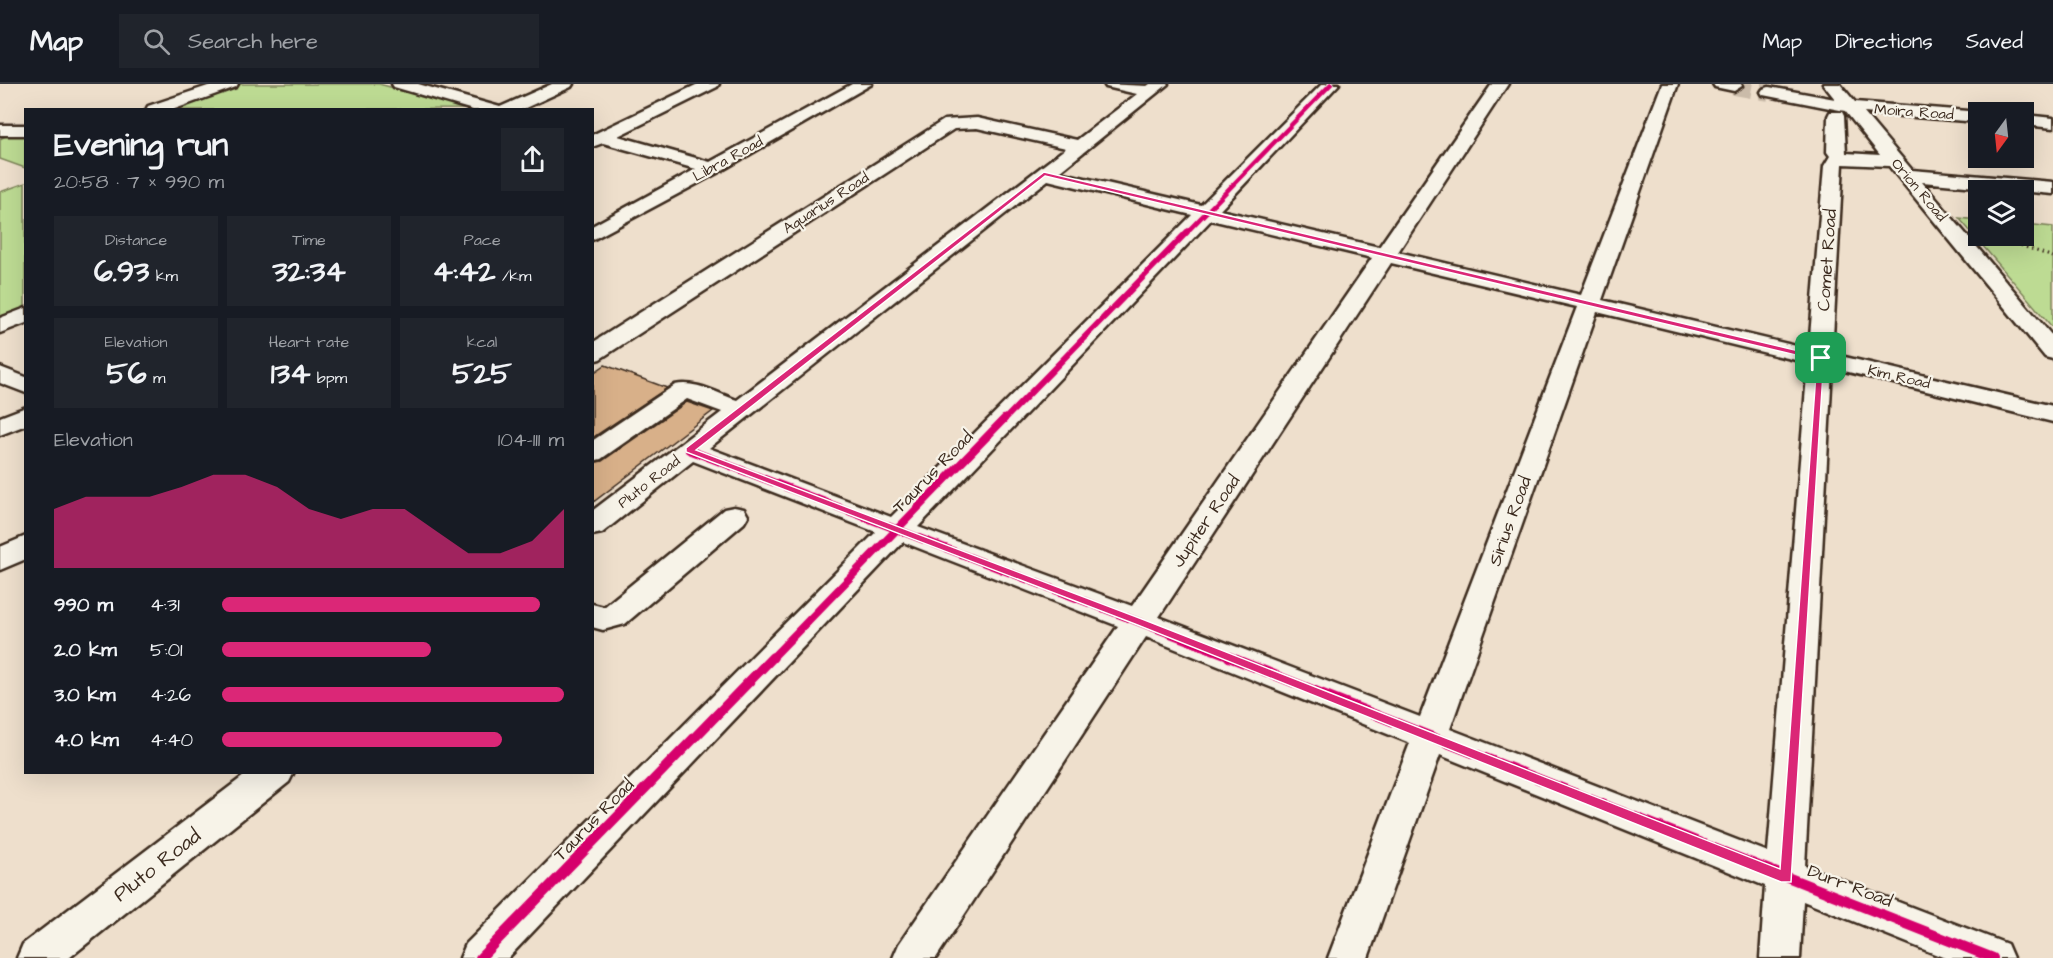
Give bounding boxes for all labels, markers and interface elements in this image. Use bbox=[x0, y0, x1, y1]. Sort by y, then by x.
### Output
search box bbox=[119, 14, 539, 68]
text: Map bbox=[30, 22, 83, 61]
icon: search bbox=[140, 25, 173, 58]
text: Search here bbox=[188, 26, 318, 57]
text: Map bbox=[1762, 27, 1802, 56]
text: Directions bbox=[1835, 27, 1933, 56]
text: Saved bbox=[1966, 27, 2023, 56]
street label: Moira Road bbox=[1874, 99, 1955, 125]
north arrow bbox=[1968, 102, 2034, 168]
map controls bbox=[1968, 102, 2034, 246]
text: Evening run bbox=[54, 122, 228, 168]
button: share bbox=[501, 128, 564, 191]
street label: Libra Road bbox=[689, 131, 767, 187]
street label: Orion Road bbox=[1886, 154, 1952, 226]
street label: Aquarius Road bbox=[779, 167, 873, 239]
text: 20:58 · 7 × 990 m bbox=[54, 168, 224, 196]
button: layers bbox=[1968, 180, 2034, 246]
street label: Comet Road bbox=[1811, 208, 1843, 312]
text: Distance bbox=[105, 229, 167, 251]
text: Time bbox=[292, 229, 326, 251]
text: Pace bbox=[463, 229, 501, 251]
text: 6.93 bbox=[94, 251, 149, 293]
text: 32:34 bbox=[272, 251, 346, 293]
text: 4:42 bbox=[433, 251, 496, 293]
text: km bbox=[149, 265, 178, 287]
text: /km bbox=[496, 265, 532, 287]
text: Elevation bbox=[105, 331, 167, 353]
text: Heart rate bbox=[269, 331, 349, 353]
text: kcal bbox=[467, 331, 497, 353]
pin bbox=[1795, 332, 1846, 383]
icon: arrive bbox=[1804, 341, 1837, 374]
text: 56 bbox=[107, 353, 147, 395]
text: 134 bbox=[271, 353, 310, 395]
text: 525 bbox=[452, 353, 512, 395]
street label: Kim Road bbox=[1866, 360, 1933, 394]
text: m bbox=[147, 367, 165, 389]
text: bpm bbox=[310, 367, 347, 389]
street label: Taurus Road bbox=[887, 425, 979, 519]
text: Elevation bbox=[54, 426, 133, 454]
text: 104–111 m bbox=[498, 426, 564, 454]
street label: Pluto Road bbox=[613, 451, 685, 513]
street label: Jupiter Road bbox=[1166, 470, 1246, 572]
street label: Sirius Road bbox=[1482, 473, 1538, 569]
text: 990 m bbox=[54, 591, 113, 619]
text: 4:31 bbox=[150, 591, 180, 619]
text: 2.0 km bbox=[54, 636, 117, 664]
text: 5:01 bbox=[150, 636, 183, 664]
text: 3.0 km bbox=[54, 681, 115, 709]
text: 4:26 bbox=[150, 681, 191, 709]
text: 4.0 km bbox=[54, 726, 119, 754]
text: 4:40 bbox=[150, 726, 193, 754]
street label: Taurus Road bbox=[548, 773, 640, 867]
street label: Pluto Road bbox=[107, 821, 207, 909]
street label: Durr Road bbox=[1804, 858, 1896, 914]

